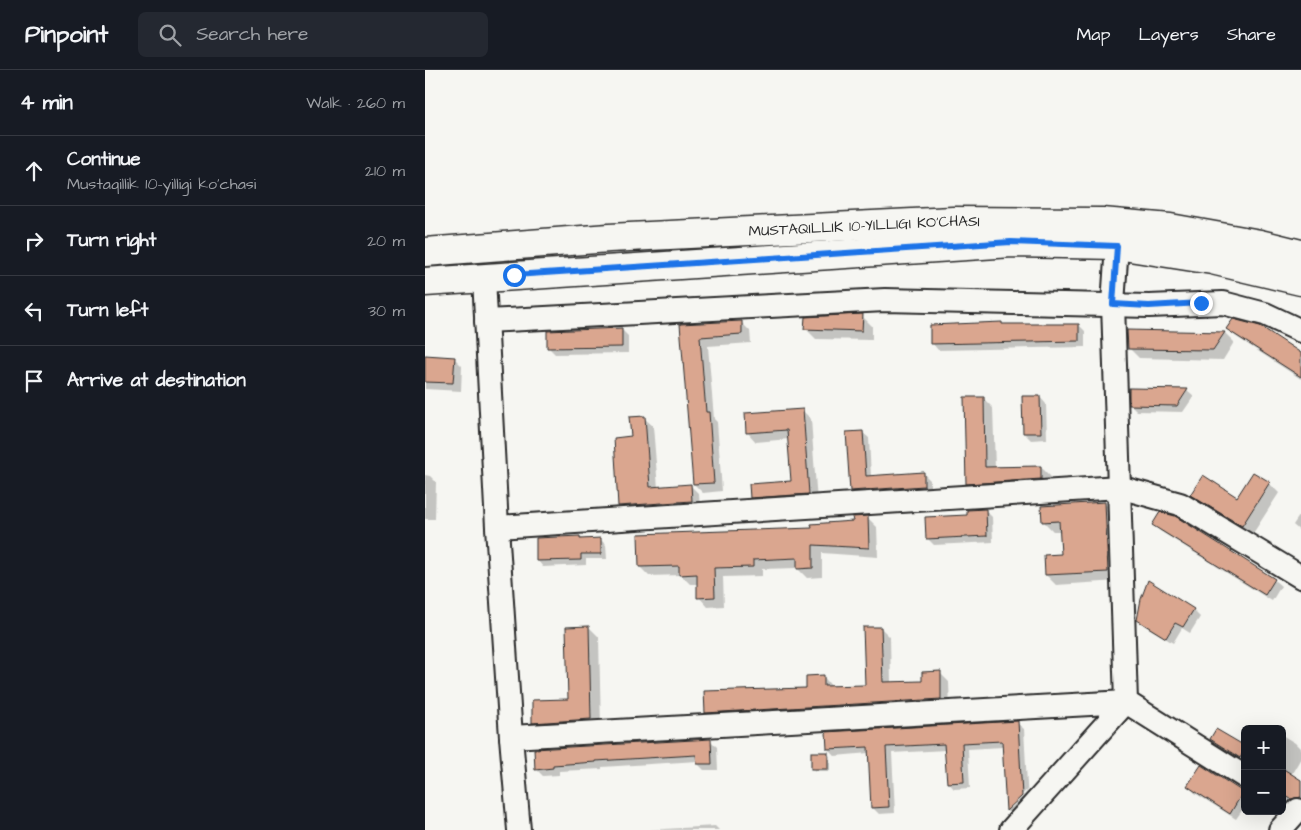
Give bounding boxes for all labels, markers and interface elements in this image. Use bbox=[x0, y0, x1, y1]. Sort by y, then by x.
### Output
search box bbox=[138, 12, 488, 57]
text: Pinpoint bbox=[25, 18, 108, 52]
icon: search bbox=[156, 21, 184, 49]
text: Search here bbox=[196, 21, 308, 48]
text: Map bbox=[1076, 22, 1110, 47]
text: Layers bbox=[1138, 22, 1199, 47]
text: Share bbox=[1227, 22, 1276, 47]
text: 4 min bbox=[20, 88, 73, 117]
text: Walk · 260 m bbox=[306, 92, 405, 114]
text: Continue bbox=[67, 146, 141, 173]
icon: ahead bbox=[20, 157, 48, 185]
text: 210 m bbox=[365, 160, 405, 182]
text: Mustaqillik 10-yilligi ko'chasi bbox=[67, 173, 256, 195]
street label: MUSTAQILLIK 10-YILLIGI KO'CHASI bbox=[748, 211, 980, 242]
icon: right bbox=[20, 227, 48, 255]
text: Turn right bbox=[67, 227, 156, 254]
text: 20 m bbox=[367, 230, 405, 252]
route start bbox=[503, 264, 526, 287]
route end bbox=[1190, 292, 1213, 315]
icon: left bbox=[20, 297, 48, 325]
text: Turn left bbox=[67, 297, 148, 324]
text: 30 m bbox=[368, 300, 405, 322]
icon: arrive bbox=[20, 367, 48, 395]
text: Arrive at destination bbox=[67, 367, 246, 394]
map controls bbox=[1241, 725, 1286, 815]
button: + bbox=[1241, 725, 1286, 770]
button: − bbox=[1241, 770, 1286, 815]

